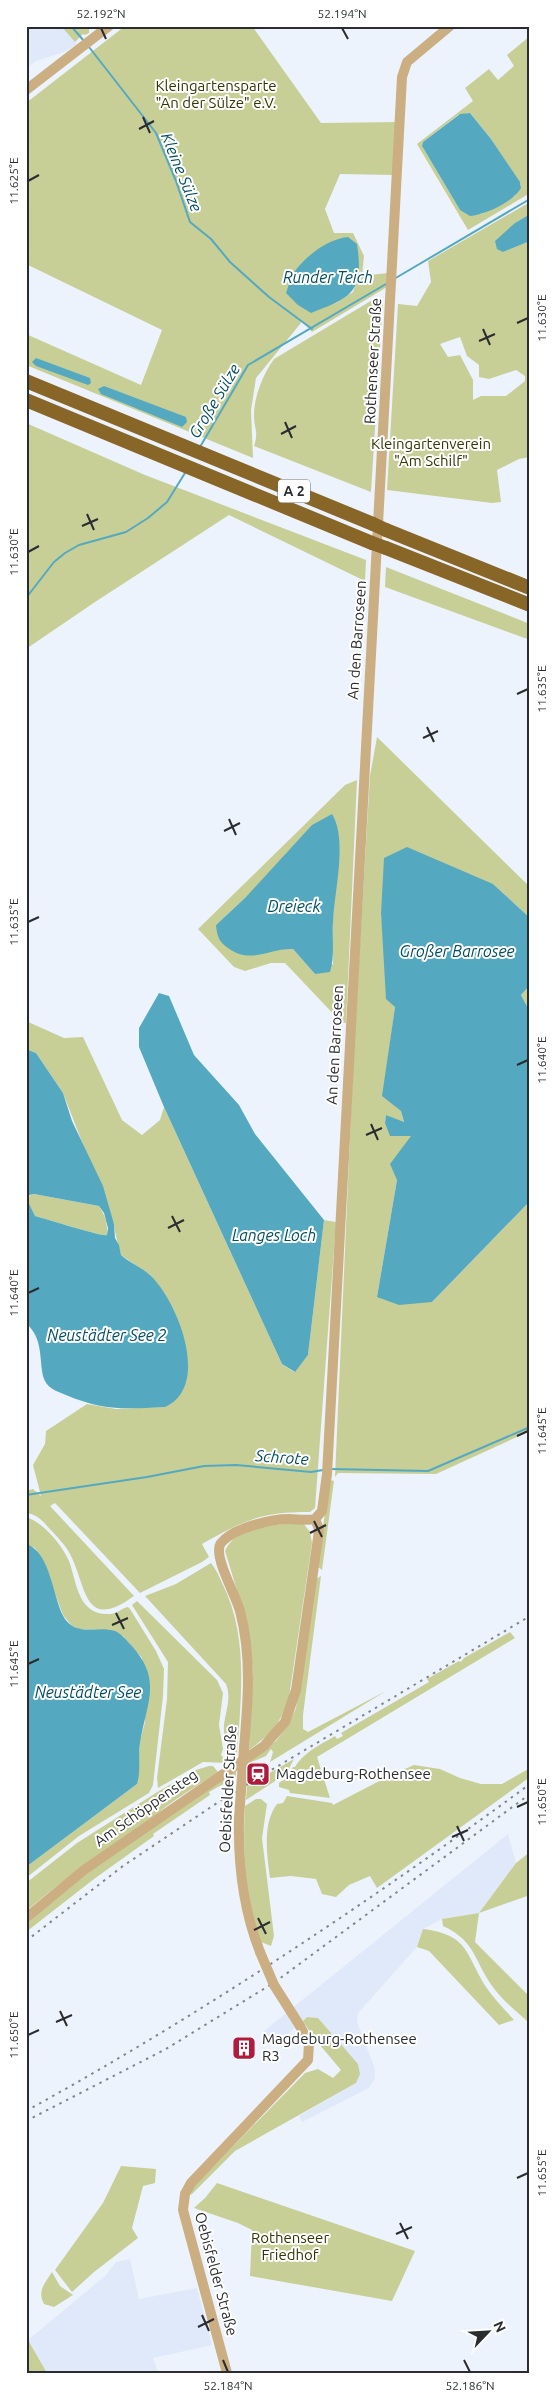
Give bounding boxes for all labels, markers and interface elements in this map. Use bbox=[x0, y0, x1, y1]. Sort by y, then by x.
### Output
text: 52.192°N bbox=[76, 7, 126, 20]
text: 52.194°N bbox=[317, 7, 367, 20]
park label: Kleingartensparte "An der Sülze" e.V. bbox=[155, 77, 277, 111]
water label: Kleine Sülze bbox=[158, 130, 206, 214]
text: 11.625°E bbox=[7, 157, 20, 205]
water label: Runder Teich bbox=[283, 268, 373, 286]
text: 11.630°E bbox=[535, 294, 548, 342]
street label: Rothenseer Straße bbox=[361, 298, 384, 424]
water label: Große Sülze bbox=[185, 361, 243, 441]
park label: Kleingartenverein "Am Schilf" bbox=[371, 435, 491, 469]
road number: A 2 bbox=[278, 480, 310, 502]
text: 11.630°E bbox=[7, 528, 20, 576]
street label: An den Barroseen bbox=[344, 580, 369, 700]
text: 11.635°E bbox=[535, 665, 548, 713]
water label: Dreieck bbox=[267, 897, 321, 915]
text: 11.635°E bbox=[7, 898, 20, 946]
water label: Großer Barrosee bbox=[399, 942, 515, 960]
street label: An den Barroseen bbox=[323, 985, 346, 1105]
text: 11.640°E bbox=[535, 1036, 548, 1084]
water label: Langes Loch bbox=[232, 1226, 316, 1244]
text: 11.640°E bbox=[7, 1269, 20, 1317]
water label: Neustädter See 2 bbox=[47, 1326, 167, 1344]
text: 11.645°E bbox=[535, 1407, 548, 1455]
water label: Schrote bbox=[254, 1446, 309, 1468]
text: 11.645°E bbox=[7, 1640, 20, 1688]
water label: Neustädter See bbox=[35, 1683, 141, 1701]
street label: Oebisfelder Straße bbox=[216, 1725, 239, 1853]
station icon: Magdeburg-Rothensee bbox=[245, 1761, 271, 1787]
place label: Magdeburg-Rothensee bbox=[276, 1765, 431, 1782]
street label: Am Schöppensteg bbox=[91, 1766, 201, 1850]
text: 11.650°E bbox=[535, 1778, 548, 1826]
text: 11.650°E bbox=[7, 2011, 20, 2059]
place label: Magdeburg-Rothensee R3 bbox=[262, 2030, 417, 2064]
building icon: Magdeburg-Rothensee R3 bbox=[231, 2035, 257, 2061]
text: 11.655°E bbox=[535, 2149, 548, 2197]
street label: Oebisfelder Straße bbox=[192, 2210, 241, 2338]
park label: Rothenseer Friedhof bbox=[251, 2229, 329, 2263]
north arrow bbox=[464, 2306, 514, 2356]
text: N bbox=[490, 2318, 509, 2335]
text: 52.184°N bbox=[203, 2379, 253, 2392]
text: 52.186°N bbox=[445, 2379, 495, 2392]

